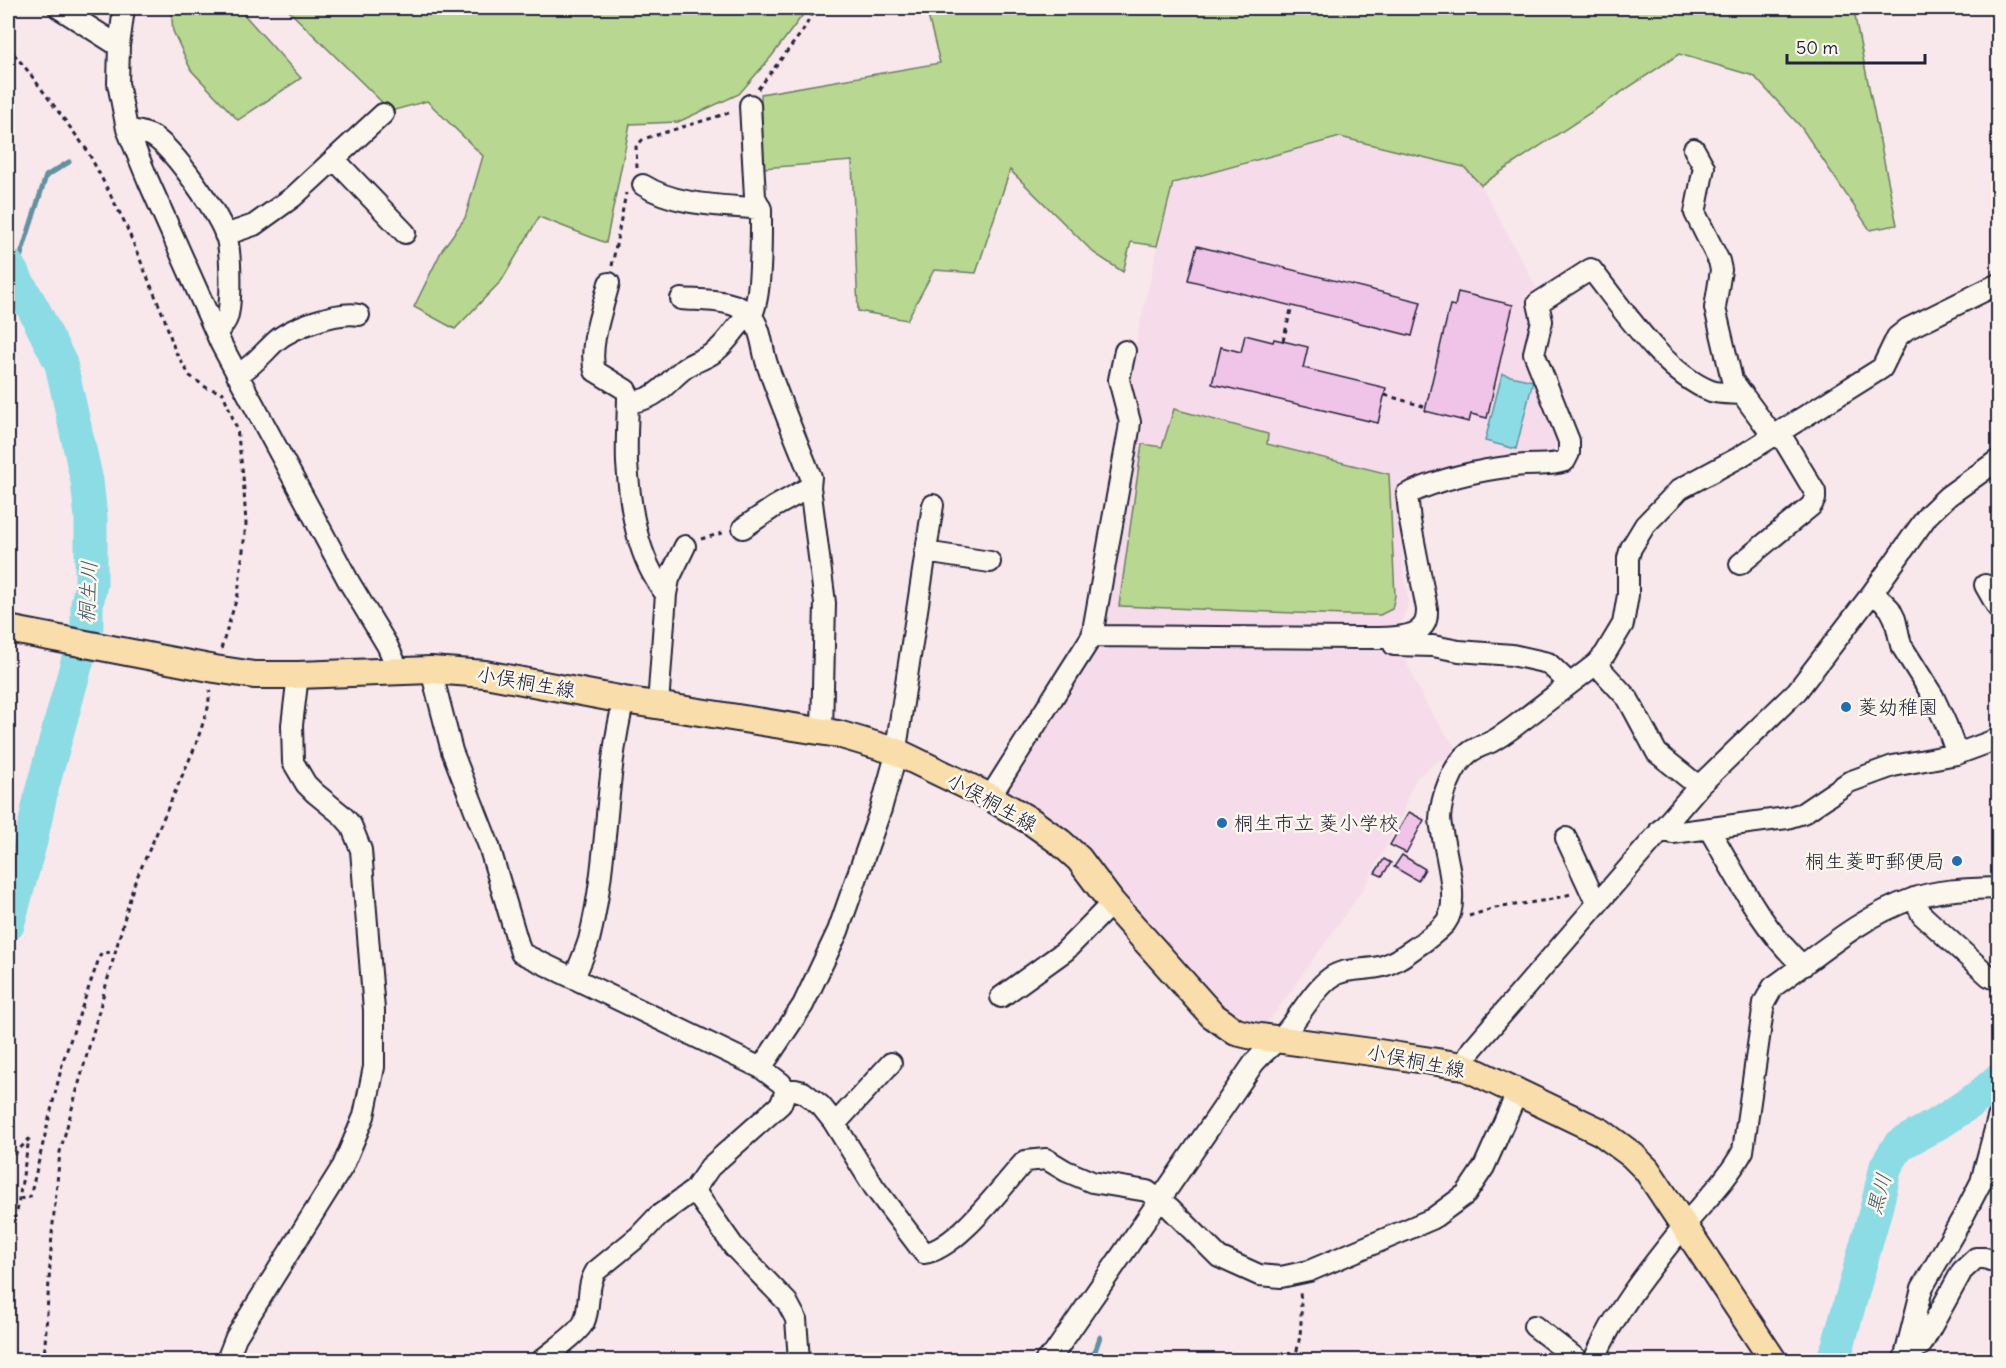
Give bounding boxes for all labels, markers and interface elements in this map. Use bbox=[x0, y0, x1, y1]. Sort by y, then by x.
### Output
scale bar bbox=[1787, 27, 1925, 65]
text: 50 m bbox=[1796, 36, 1838, 59]
water label: 桐生川 bbox=[72, 560, 103, 624]
street label: 小俣桐生線 bbox=[475, 661, 577, 703]
place label: 菱幼稚園 bbox=[1858, 694, 1938, 719]
marker: 菱幼稚園 bbox=[1839, 700, 1853, 714]
street label: 小俣桐生線 bbox=[942, 766, 1042, 837]
place label: 桐生市立 菱小学校 bbox=[1234, 810, 1399, 835]
marker: 桐生市立 菱小学校 bbox=[1215, 816, 1229, 830]
place label: 桐生菱町郵便局 bbox=[1805, 848, 1945, 873]
marker: 桐生菱町郵便局 bbox=[1950, 854, 1964, 868]
street label: 小俣桐生線 bbox=[1365, 1039, 1468, 1082]
water label: 黒川 bbox=[1860, 1170, 1897, 1218]

